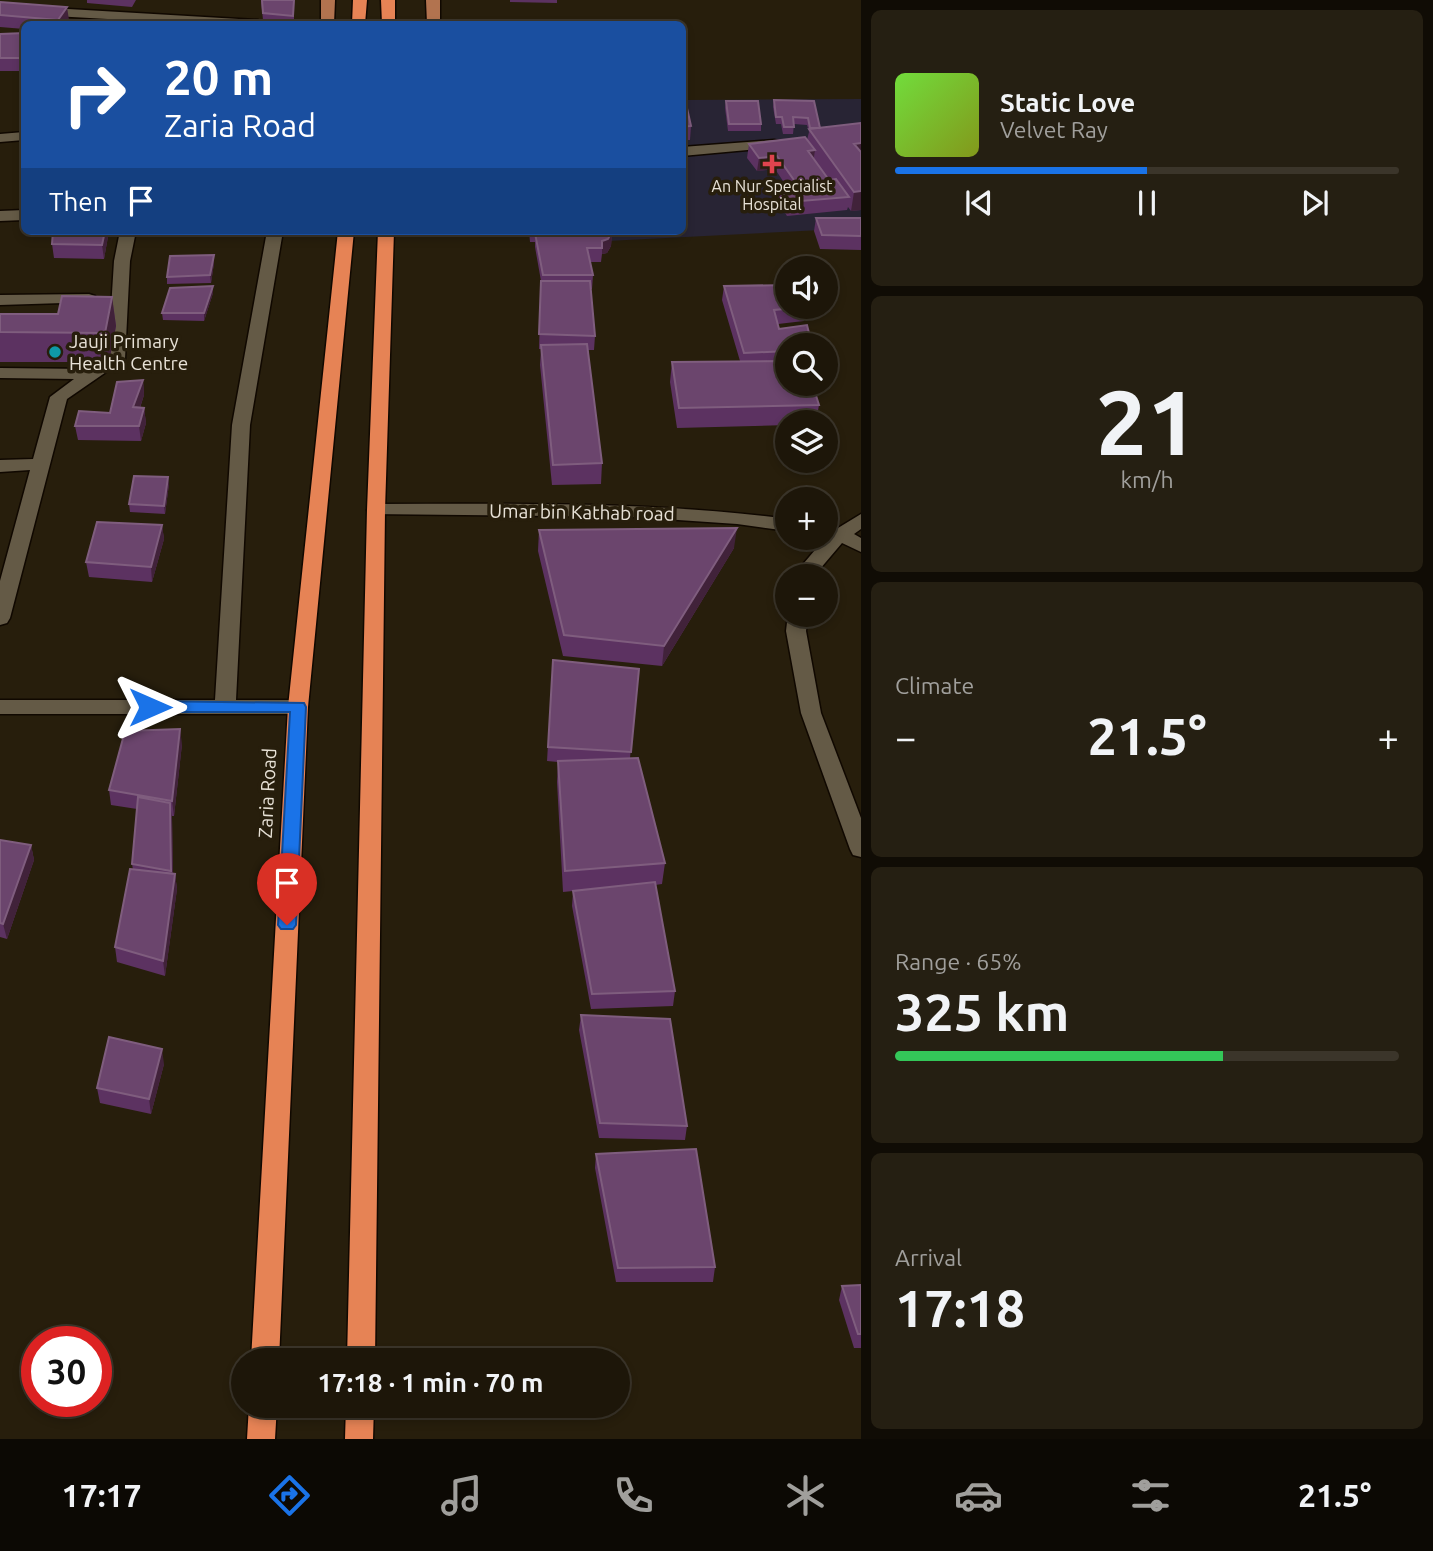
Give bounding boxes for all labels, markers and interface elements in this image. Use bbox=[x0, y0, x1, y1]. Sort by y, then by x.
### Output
icon: right bbox=[49, 49, 140, 140]
text: 20 m bbox=[164, 49, 273, 104]
text: Static Love bbox=[1000, 88, 1135, 117]
text: Zaria Road bbox=[164, 107, 316, 143]
text: Velvet Ray bbox=[1000, 117, 1108, 142]
marker: An Nur Specialist Hospital bbox=[762, 154, 782, 174]
place label: An Nur Specialist Hospital bbox=[712, 177, 833, 213]
icon: arrive bbox=[122, 182, 160, 220]
icon: previous bbox=[960, 184, 998, 222]
icon: pause bbox=[1128, 184, 1166, 222]
icon: next bbox=[1296, 184, 1334, 222]
text: Then bbox=[49, 187, 108, 216]
map controls bbox=[775, 256, 838, 627]
button: sound bbox=[775, 256, 838, 319]
place label: Jauji Primary Health Centre bbox=[69, 330, 188, 374]
button: search bbox=[775, 333, 838, 396]
marker: Jauji Primary Health Centre bbox=[47, 344, 63, 360]
text: 21 bbox=[1096, 370, 1198, 472]
button: layers bbox=[775, 410, 838, 473]
text: km/h bbox=[1120, 467, 1174, 492]
button: + bbox=[775, 487, 838, 550]
street label: Umar bin Kathab road bbox=[489, 499, 675, 525]
button: − bbox=[775, 564, 838, 627]
position arrow bbox=[113, 670, 187, 744]
text: Climate bbox=[895, 673, 974, 698]
text: 21.5° bbox=[1087, 707, 1207, 765]
text: − bbox=[895, 716, 916, 758]
text: + bbox=[1378, 716, 1399, 758]
street label: Zaria Road bbox=[254, 747, 280, 839]
pin bbox=[257, 853, 317, 925]
icon: arrive bbox=[268, 864, 306, 902]
text: Range · 65% bbox=[895, 949, 1022, 974]
text: 325 km bbox=[895, 983, 1069, 1041]
text: Arrival bbox=[895, 1245, 962, 1270]
text: 17:18 bbox=[895, 1279, 1025, 1337]
speed limit sign: 30 bbox=[21, 1326, 112, 1417]
text: 17:18 · 1 min · 70 m bbox=[317, 1368, 544, 1397]
icon: directions bbox=[265, 1471, 314, 1520]
icon: music bbox=[437, 1471, 486, 1520]
icon: phone bbox=[609, 1471, 658, 1520]
icon: climate bbox=[781, 1471, 830, 1520]
icon: car bbox=[954, 1471, 1003, 1520]
icon: filters bbox=[1126, 1471, 1175, 1520]
text: 17:17 bbox=[62, 1477, 142, 1513]
text: 21.5° bbox=[1298, 1477, 1371, 1513]

